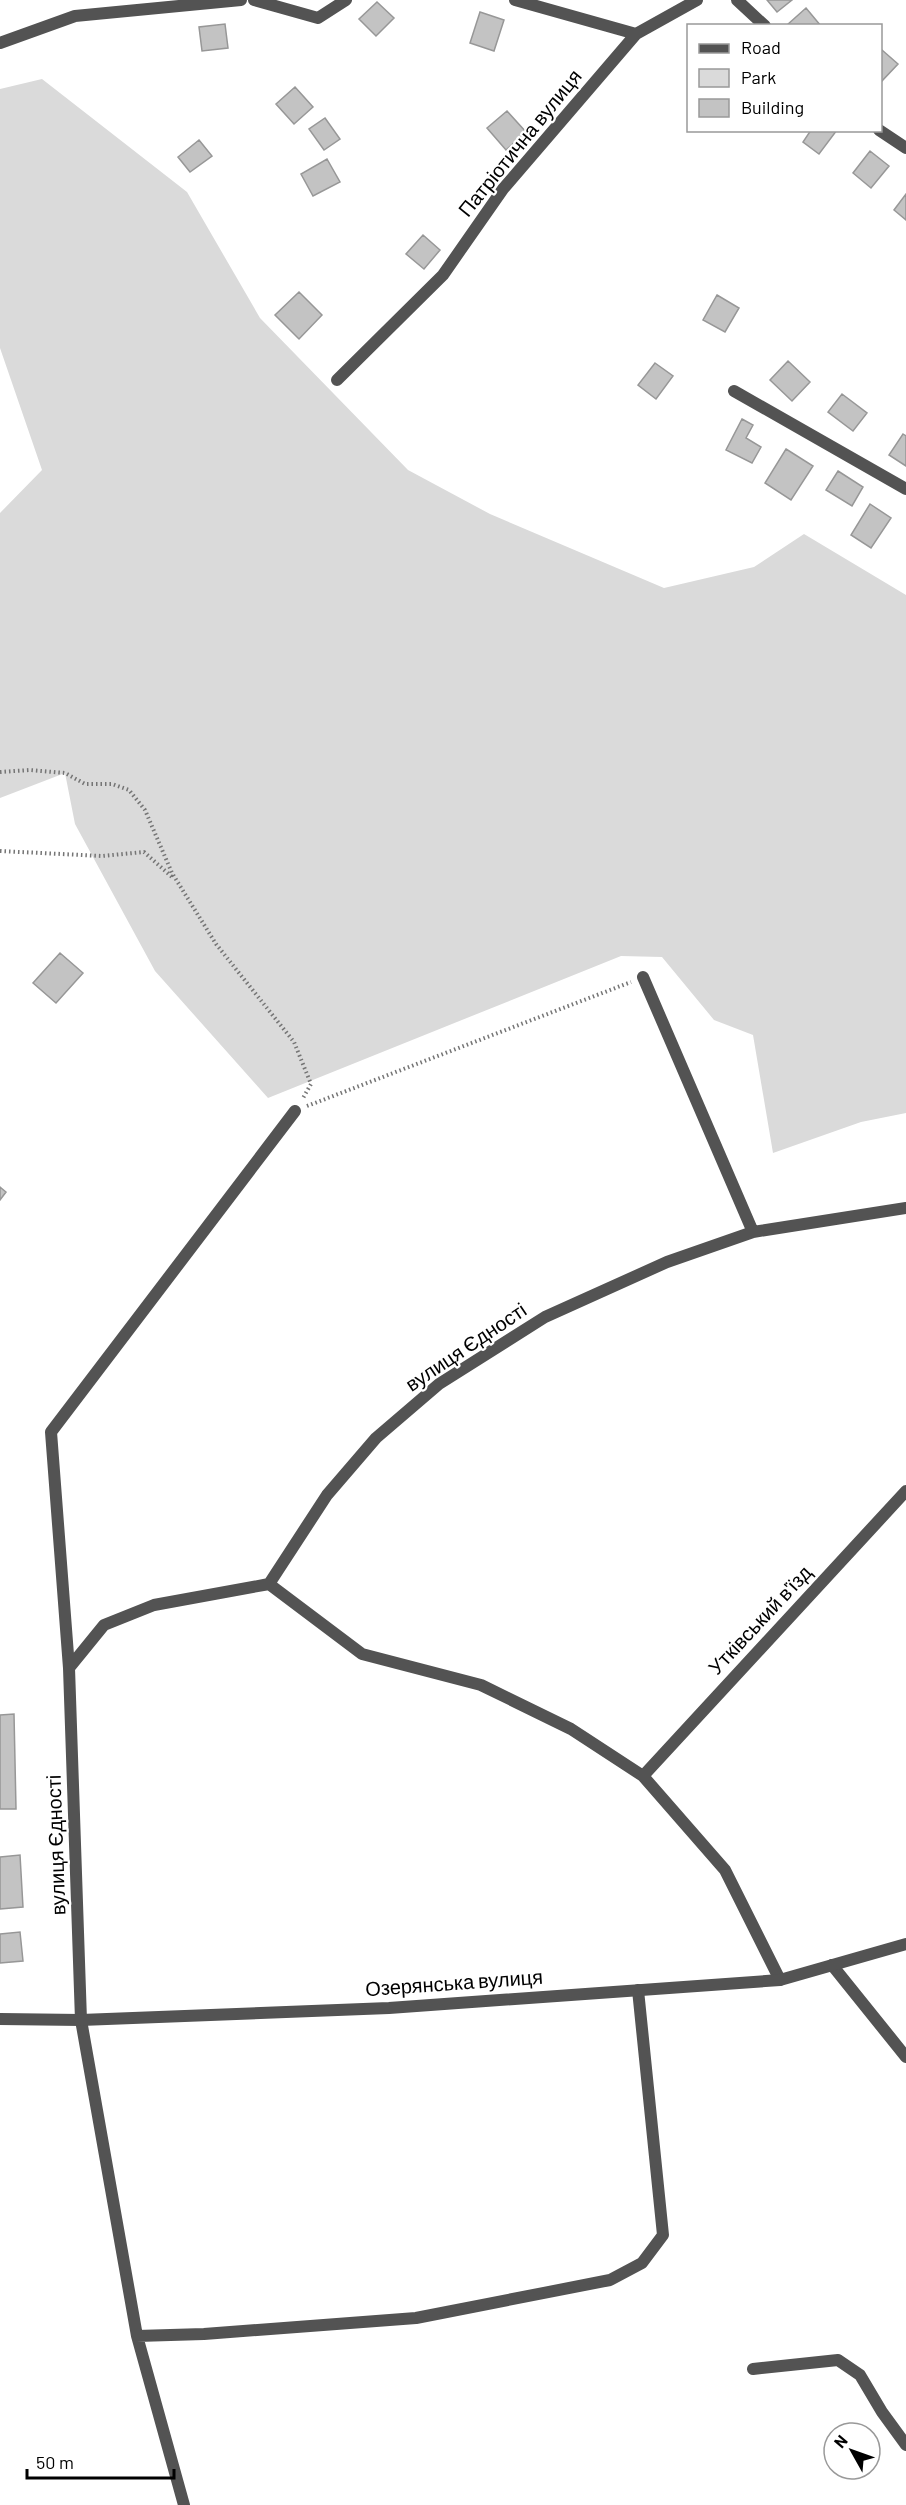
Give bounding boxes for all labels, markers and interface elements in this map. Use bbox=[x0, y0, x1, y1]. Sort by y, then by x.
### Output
legend bbox=[687, 24, 882, 132]
text: Road bbox=[741, 36, 781, 58]
street label: Патріотична вулиця bbox=[453, 64, 586, 221]
text: Park bbox=[741, 66, 776, 88]
text: Building bbox=[741, 96, 804, 118]
street label: вулиця Єдності bbox=[400, 1297, 530, 1395]
street label: Утківський в'їзд bbox=[703, 1560, 816, 1679]
street label: вулиця Єдності bbox=[41, 1774, 69, 1916]
street label: Озерянська вулиця bbox=[364, 1964, 544, 2000]
north arrow bbox=[822, 2421, 882, 2481]
text: N bbox=[829, 2431, 851, 2451]
scale bar bbox=[27, 2442, 174, 2480]
text: 50 m bbox=[36, 2451, 74, 2473]

